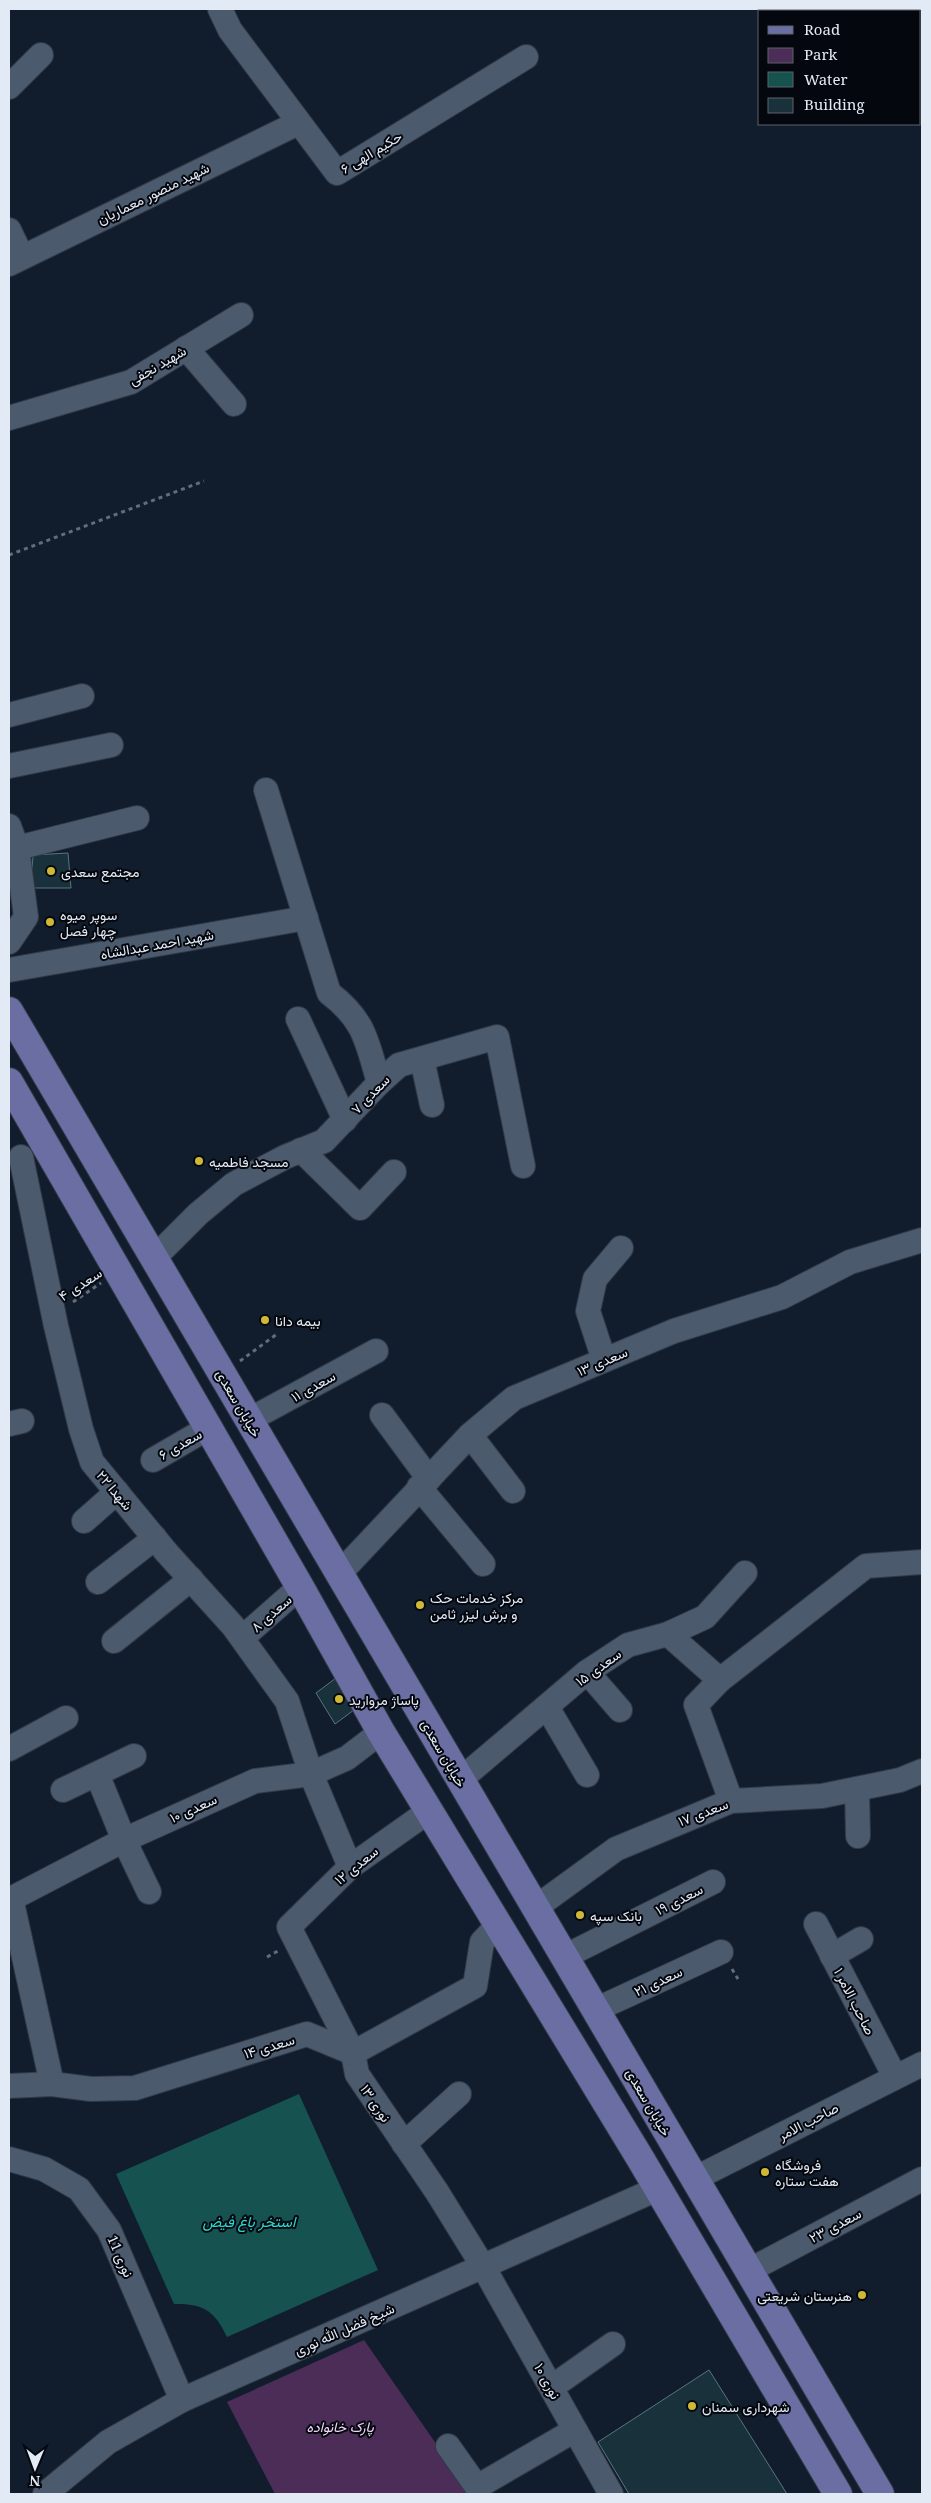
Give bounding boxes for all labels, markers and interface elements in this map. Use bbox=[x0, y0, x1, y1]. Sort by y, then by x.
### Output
legend bbox=[758, 10, 921, 125]
text: Road bbox=[804, 19, 840, 39]
text: Park bbox=[804, 44, 838, 64]
text: Water bbox=[804, 69, 847, 89]
text: Building bbox=[804, 94, 865, 114]
street label: حکیم الهی ۶ bbox=[337, 126, 405, 178]
street label: شهید منصور معماریان bbox=[94, 158, 212, 228]
street label: شهید نجفی bbox=[125, 341, 189, 389]
place label: مجتمع سعدی bbox=[61, 862, 139, 883]
marker: مجتمع سعدی bbox=[45, 865, 57, 877]
place label: سوپر میوه چهار فصل bbox=[60, 905, 117, 941]
marker: سوپر میوه چهار فصل bbox=[44, 916, 56, 928]
street label: شهید احمد عبدالشاه bbox=[99, 925, 215, 963]
street label: سعدی ۷ bbox=[346, 1070, 394, 1118]
place label: مسجد فاطمیه bbox=[209, 1152, 288, 1171]
marker: مسجد فاطمیه bbox=[193, 1155, 205, 1167]
street label: سعدی ۴ bbox=[55, 1263, 105, 1305]
place label: بیمه دانا bbox=[275, 1311, 321, 1330]
marker: بیمه دانا bbox=[259, 1314, 271, 1326]
street label: سعدی ۱۳ bbox=[574, 1342, 630, 1380]
street label: خیابان سعدی bbox=[212, 1366, 266, 1440]
street label: سعدی ۱۱ bbox=[287, 1366, 339, 1406]
street label: سعدی ۶ bbox=[155, 1424, 205, 1464]
street label: شهدا ۲۲ bbox=[93, 1466, 137, 1514]
place label: مرکز خدمات حک و برش لیزر ثامن bbox=[430, 1588, 523, 1623]
street label: سعدی ۸ bbox=[247, 1590, 295, 1636]
marker: مرکز خدمات حک و برش لیزر ثامن bbox=[414, 1599, 426, 1611]
street label: سعدی ۱۵ bbox=[571, 1644, 625, 1690]
place label: پاساژ مروارید bbox=[349, 1690, 419, 1710]
marker: پاساژ مروارید bbox=[333, 1693, 345, 1705]
street label: خیابان سعدی bbox=[417, 1716, 471, 1790]
street label: سعدی ۱۰ bbox=[166, 1789, 220, 1827]
street label: سعدی ۱۷ bbox=[675, 1794, 731, 1830]
street label: سعدی ۱۲ bbox=[330, 1841, 382, 1889]
street label: سعدی ۱۹ bbox=[652, 1879, 706, 1919]
place label: بانک سپه bbox=[590, 1906, 642, 1926]
marker: بانک سپه bbox=[574, 1909, 586, 1921]
street label: سعدی ۲۱ bbox=[631, 1962, 685, 2000]
street label: صاحب الامر ۱ bbox=[830, 1964, 880, 2038]
street label: سعدی ۱۴ bbox=[241, 2029, 297, 2063]
street label: خیابان سعدی bbox=[622, 2065, 676, 2139]
street label: نوری ۱۳ bbox=[356, 2080, 396, 2126]
street label: صاحب الامر bbox=[774, 2098, 842, 2145]
place label: فروشگاه هفت ستاره bbox=[775, 2155, 839, 2190]
marker: فروشگاه هفت ستاره bbox=[759, 2166, 771, 2178]
street label: سعدی ۲۳ bbox=[806, 2203, 864, 2247]
water label: استخر باغ فیض bbox=[203, 2211, 297, 2233]
street label: نوری 11 bbox=[103, 2232, 139, 2280]
place label: هنرستان شریعتی bbox=[757, 2286, 852, 2305]
marker: هنرستان شریعتی bbox=[856, 2289, 868, 2301]
street label: شیخ فضل الله نوری bbox=[291, 2298, 398, 2361]
street label: نوری ۱۰ bbox=[530, 2360, 566, 2402]
place label: شهرداری سمنان bbox=[702, 2397, 790, 2416]
marker: شهرداری سمنان bbox=[686, 2400, 698, 2412]
park label: پارک خانواده bbox=[306, 2417, 374, 2437]
north arrow bbox=[10, 2443, 60, 2493]
text: N bbox=[29, 2472, 40, 2491]

